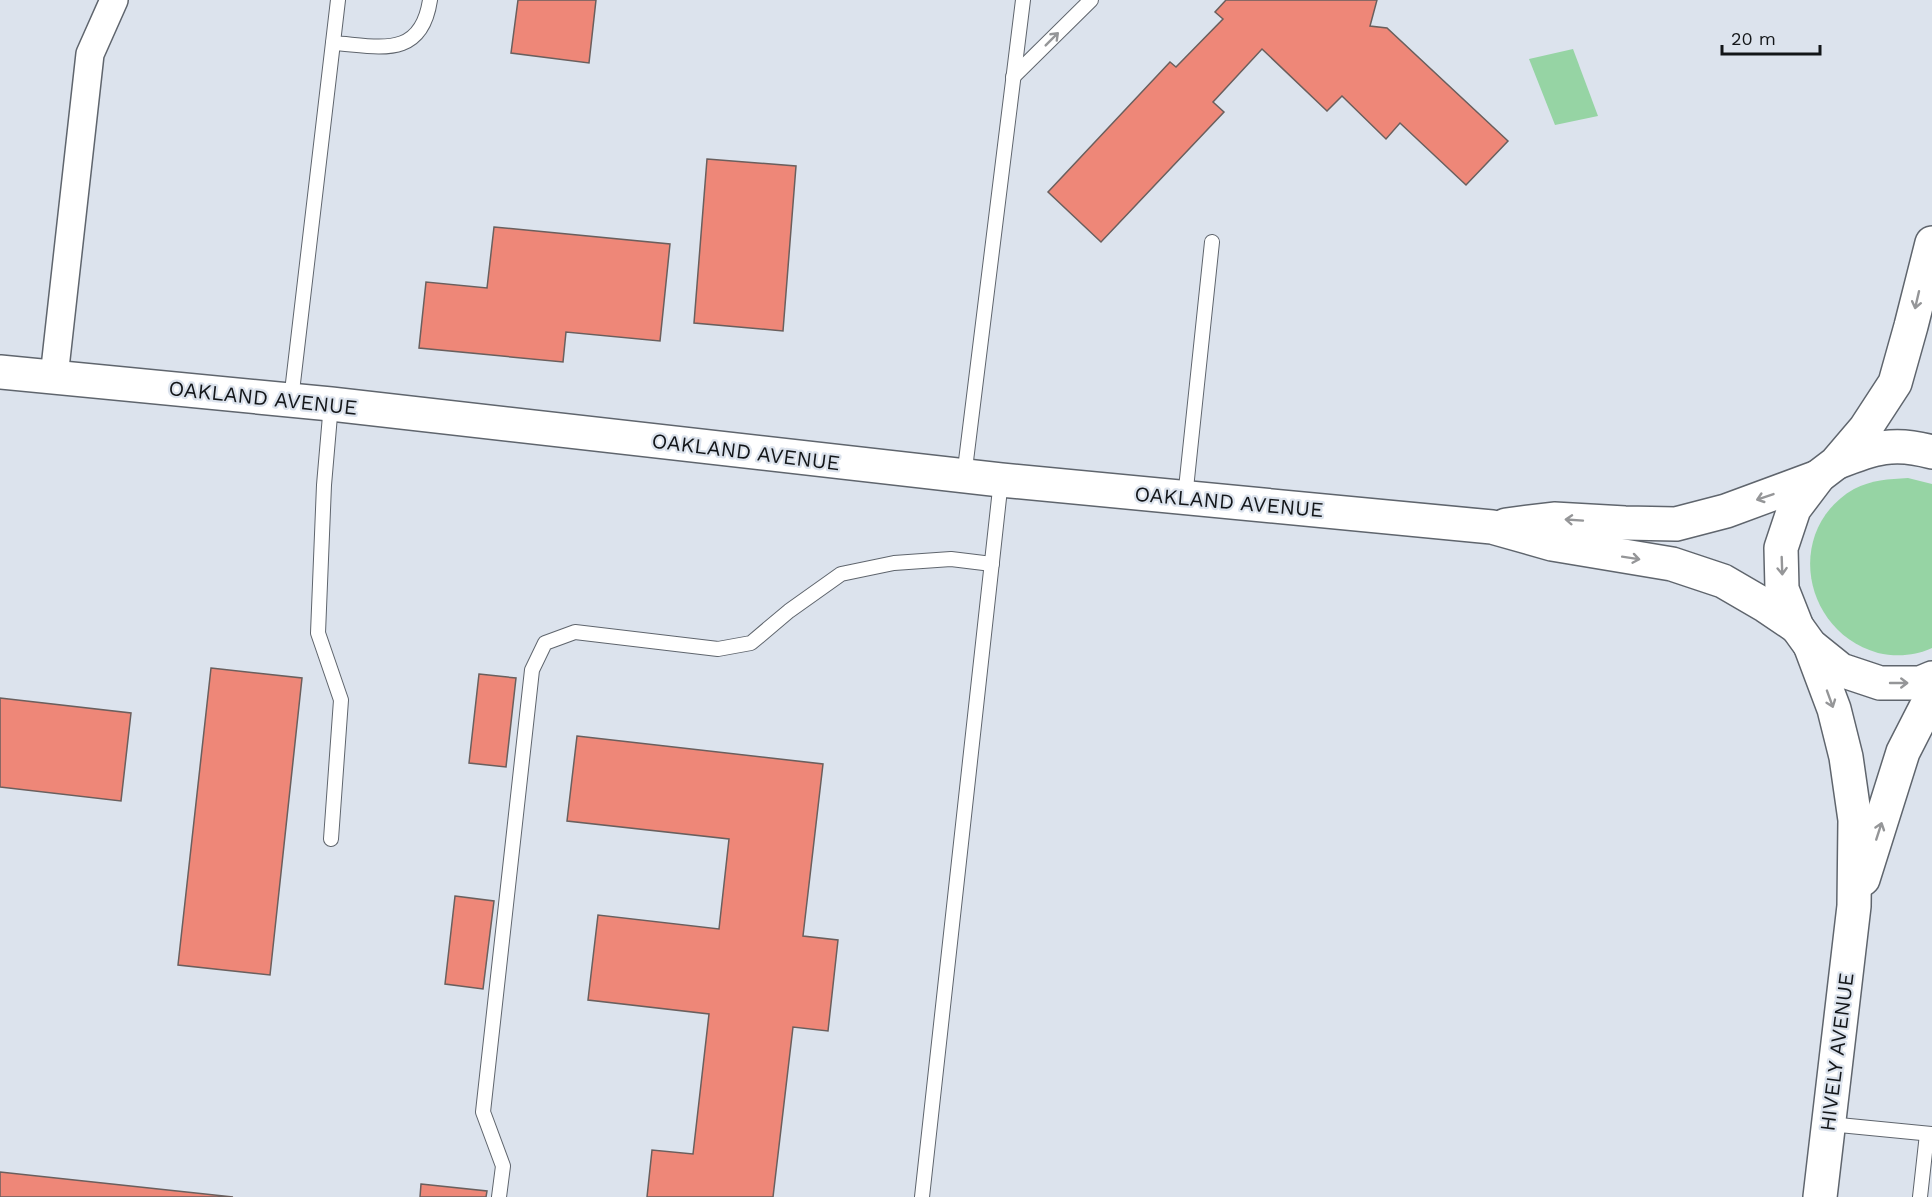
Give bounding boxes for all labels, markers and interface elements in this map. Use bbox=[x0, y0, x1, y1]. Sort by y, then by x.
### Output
scale bar bbox=[1722, 18, 1820, 56]
text: 20 m bbox=[1731, 28, 1776, 49]
one-way arrow bbox=[1045, 31, 1060, 46]
one-way arrow bbox=[1911, 290, 1923, 309]
street label: OAKLAND AVENUE bbox=[168, 375, 359, 420]
street label: OAKLAND AVENUE bbox=[651, 428, 842, 475]
street label: OAKLAND AVENUE bbox=[1134, 481, 1325, 522]
one-way arrow bbox=[1756, 492, 1775, 503]
one-way arrow bbox=[1564, 514, 1584, 525]
one-way arrow bbox=[1621, 552, 1641, 563]
one-way arrow bbox=[1776, 555, 1787, 575]
one-way arrow bbox=[1889, 677, 1909, 689]
one-way arrow bbox=[1825, 690, 1836, 708]
one-way arrow bbox=[1875, 822, 1886, 841]
street label: HIVELY AVENUE bbox=[1814, 971, 1859, 1133]

